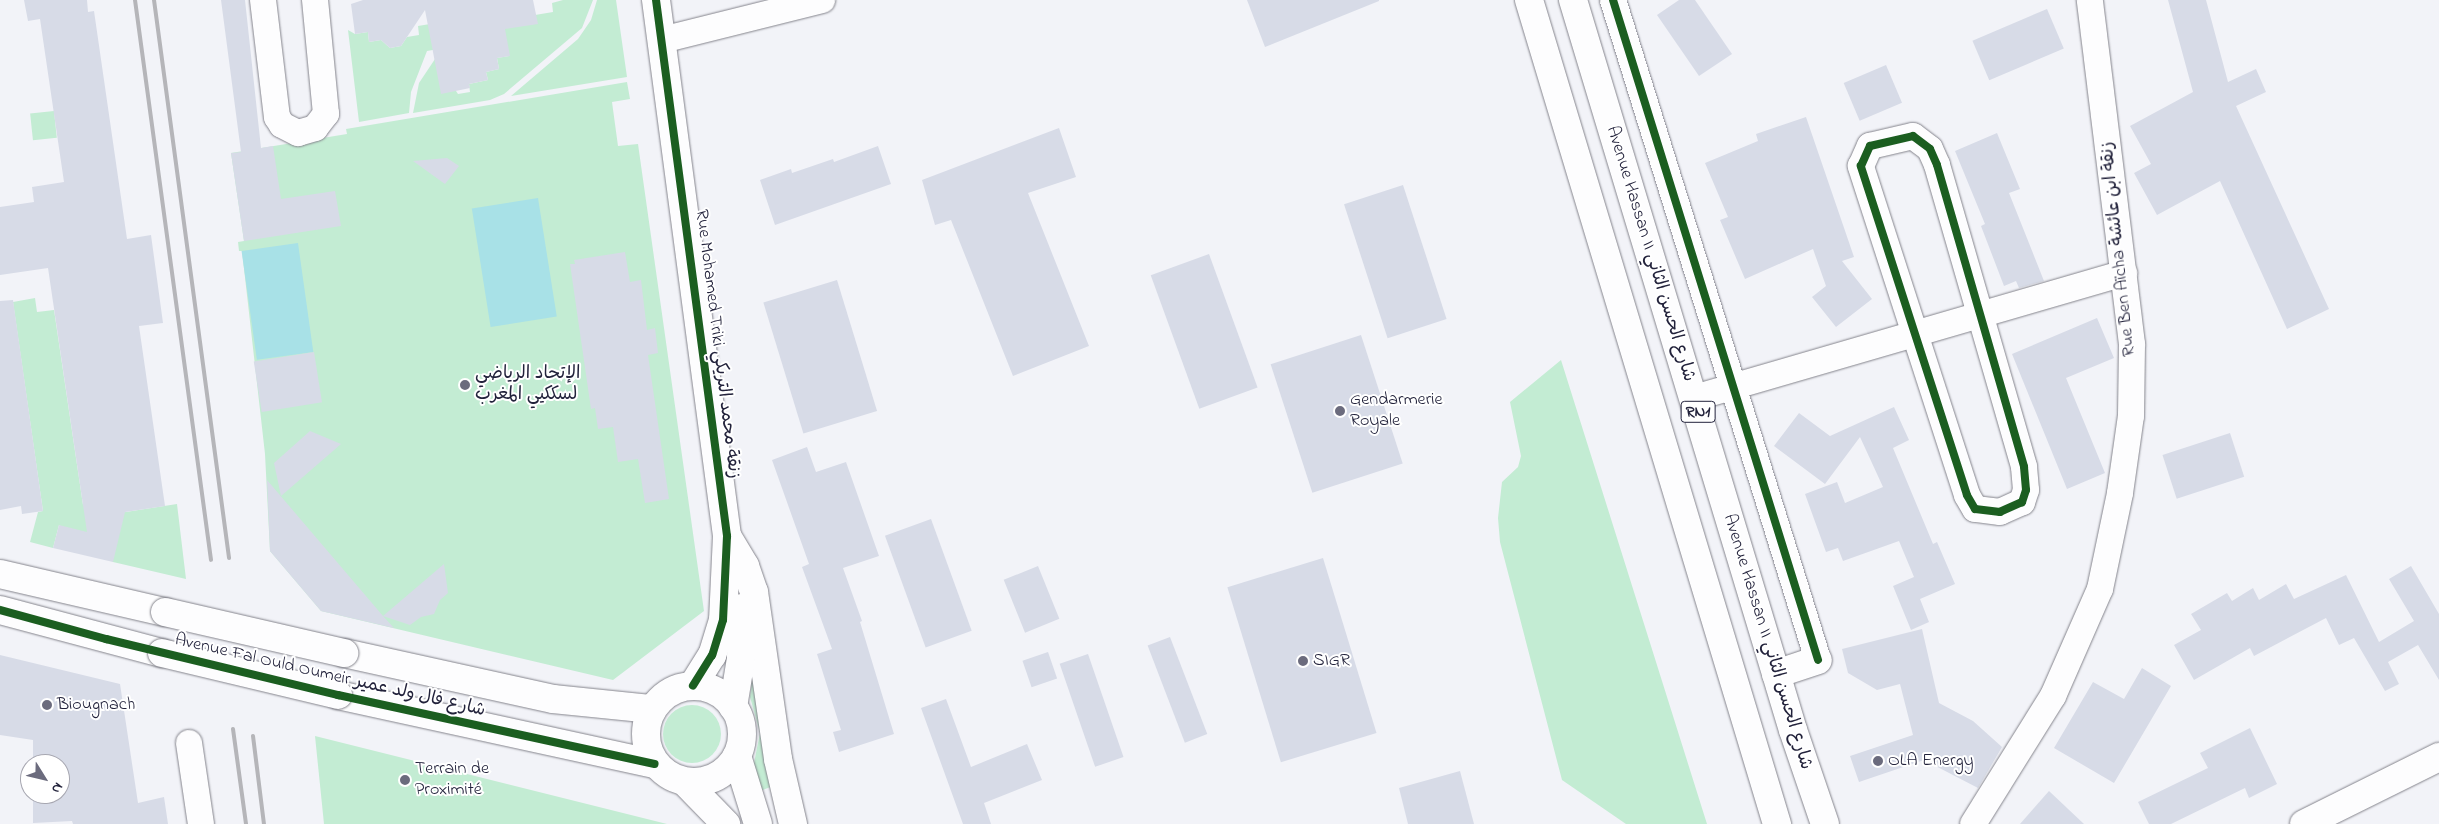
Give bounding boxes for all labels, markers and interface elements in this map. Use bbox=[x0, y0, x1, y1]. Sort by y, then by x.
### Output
street label: Avenue Hassan II شارع الحسن الثاني bbox=[1601, 124, 1699, 384]
street label: Rue Ben Aïcha زنقة ابن عائشة bbox=[2097, 140, 2141, 358]
street label: Rue Mohamed Triki زنقة محمد التريكي bbox=[690, 208, 744, 480]
place label: الإتحاد الرياضي لسككيي المغرب bbox=[475, 364, 580, 406]
marker: الإتحاد الرياضي لسككيي المغرب bbox=[459, 379, 471, 391]
place label: Gendarmerie Royale bbox=[1350, 390, 1443, 432]
road number: RN1 bbox=[1680, 398, 1716, 426]
marker: Gendarmerie Royale bbox=[1334, 405, 1346, 417]
street label: Avenue Hassan II شارع الحسن الثاني bbox=[1718, 512, 1816, 772]
street label: Avenue Fal Ould Oumeir شارع فال ولد عمير bbox=[173, 630, 487, 722]
place label: SIGR bbox=[1313, 650, 1350, 672]
marker: SIGR bbox=[1297, 655, 1309, 667]
place label: Biougnach bbox=[57, 694, 135, 716]
marker: Biougnach bbox=[41, 699, 53, 711]
place label: OLA Energy bbox=[1888, 750, 1974, 772]
north arrow bbox=[20, 754, 70, 804]
marker: OLA Energy bbox=[1872, 755, 1884, 767]
place label: Terrain de Proximité bbox=[415, 759, 489, 802]
marker: Terrain de Proximité bbox=[399, 774, 411, 786]
text: N bbox=[45, 778, 68, 798]

